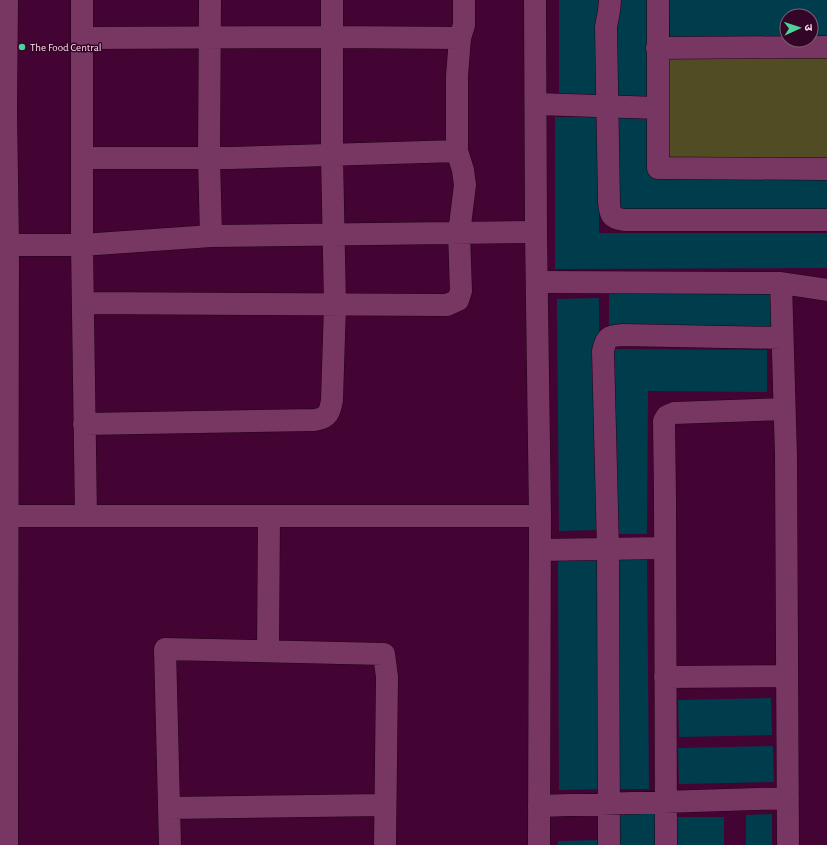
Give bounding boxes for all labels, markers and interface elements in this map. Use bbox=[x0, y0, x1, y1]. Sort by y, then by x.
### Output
north arrow bbox=[779, 8, 819, 48]
text: उ bbox=[803, 24, 814, 32]
marker: The Food Central bbox=[17, 42, 27, 52]
place label: The Food Central bbox=[30, 42, 102, 53]

